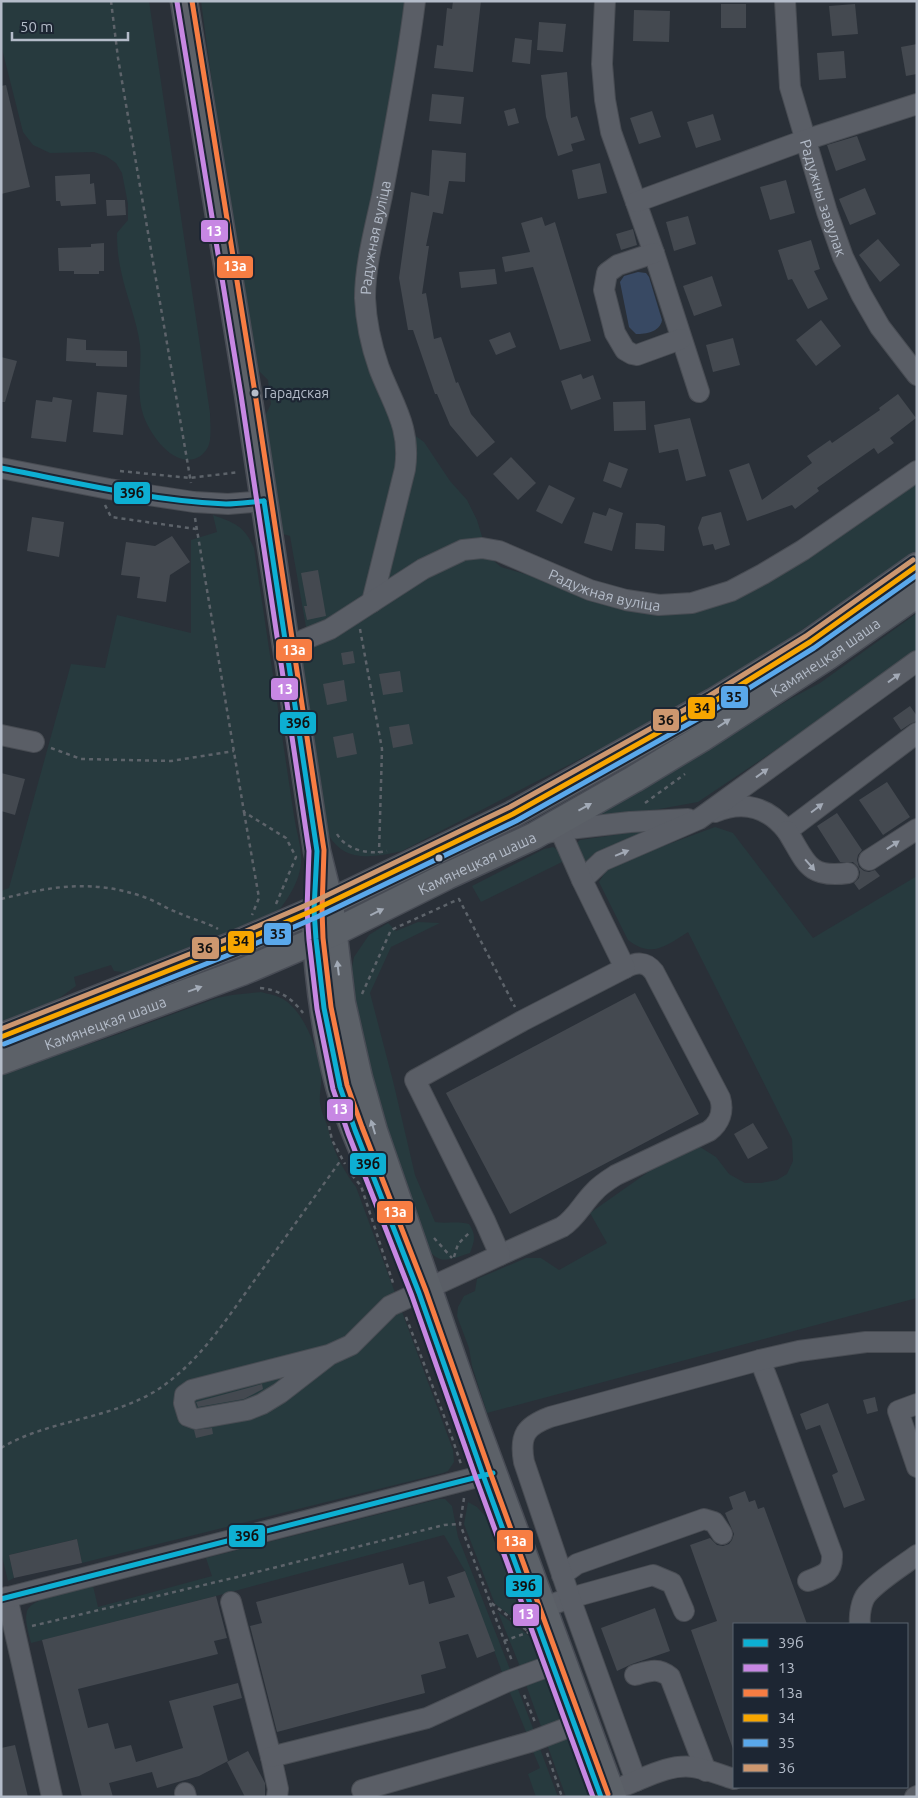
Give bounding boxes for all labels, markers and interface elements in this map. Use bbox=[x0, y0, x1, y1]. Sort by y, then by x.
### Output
scale bar bbox=[12, 10, 129, 42]
text: 50 m bbox=[20, 18, 53, 35]
street label: Радужны завулак bbox=[797, 137, 851, 259]
street label: Радужная вуліца bbox=[356, 179, 393, 295]
line badge: 13 bbox=[200, 219, 229, 243]
text: 13 bbox=[206, 223, 222, 239]
line badge: 13а bbox=[216, 255, 254, 279]
text: 13а bbox=[223, 258, 247, 274]
place label: Гарадская bbox=[264, 385, 329, 401]
marker: Гарадская bbox=[250, 388, 260, 398]
line badge: 39б bbox=[113, 481, 151, 505]
text: 39б bbox=[120, 485, 144, 501]
street label: Радужная вуліца bbox=[546, 565, 662, 614]
street label: Камянецкая шаша bbox=[767, 614, 883, 700]
line badge: 13а bbox=[275, 638, 313, 662]
text: 13а bbox=[282, 642, 306, 658]
one-way arrow bbox=[887, 673, 901, 683]
line badge: 13 bbox=[270, 677, 299, 701]
text: 13 bbox=[277, 681, 293, 697]
line badge: 35 bbox=[720, 685, 749, 709]
text: 35 bbox=[726, 689, 742, 705]
line badge: 34 bbox=[687, 696, 716, 720]
text: 34 bbox=[694, 700, 710, 716]
line badge: 36 bbox=[652, 708, 680, 732]
line badge: 39б bbox=[279, 711, 317, 735]
text: 36 bbox=[658, 712, 674, 728]
text: 39б bbox=[286, 715, 310, 731]
one-way arrow bbox=[717, 718, 730, 728]
one-way arrow bbox=[755, 768, 769, 778]
one-way arrow bbox=[578, 802, 591, 811]
one-way arrow bbox=[810, 803, 824, 813]
street label: Камянецкая шаша bbox=[415, 828, 538, 898]
one-way arrow bbox=[886, 840, 899, 849]
one-way arrow bbox=[615, 848, 629, 856]
unlabelled marker bbox=[434, 853, 444, 863]
one-way arrow bbox=[805, 858, 816, 871]
one-way arrow bbox=[370, 908, 384, 916]
line badge: 35 bbox=[263, 922, 292, 946]
text: 35 bbox=[270, 926, 286, 942]
line badge: 34 bbox=[227, 930, 255, 954]
text: 34 bbox=[233, 933, 249, 949]
line badge: 36 bbox=[191, 936, 220, 960]
text: 36 bbox=[197, 940, 213, 956]
one-way arrow bbox=[334, 960, 342, 976]
one-way arrow bbox=[187, 985, 202, 992]
street label: Камянецкая шаша bbox=[42, 992, 168, 1053]
line badge: 13 bbox=[326, 1098, 354, 1122]
text: 13 bbox=[332, 1101, 348, 1117]
one-way arrow bbox=[368, 1119, 376, 1134]
line badge: 39б bbox=[349, 1152, 387, 1176]
text: 39б bbox=[356, 1156, 380, 1172]
line badge: 13а bbox=[376, 1200, 414, 1224]
text: 13а bbox=[383, 1204, 407, 1220]
line badge: 39б bbox=[228, 1524, 266, 1548]
text: 39б bbox=[235, 1528, 259, 1544]
line badge: 13а bbox=[496, 1529, 534, 1553]
text: 13а bbox=[503, 1533, 527, 1549]
line badge: 39б bbox=[505, 1574, 543, 1598]
text: 39б bbox=[512, 1578, 536, 1594]
line badge: 13 bbox=[512, 1603, 540, 1627]
text: 13 bbox=[518, 1606, 534, 1622]
legend bbox=[733, 1623, 908, 1788]
text: 39б bbox=[778, 1634, 804, 1651]
text: 13 bbox=[778, 1659, 795, 1676]
text: 13а bbox=[778, 1684, 803, 1701]
text: 34 bbox=[778, 1709, 795, 1726]
text: 35 bbox=[778, 1734, 795, 1751]
text: 36 bbox=[778, 1759, 795, 1776]

